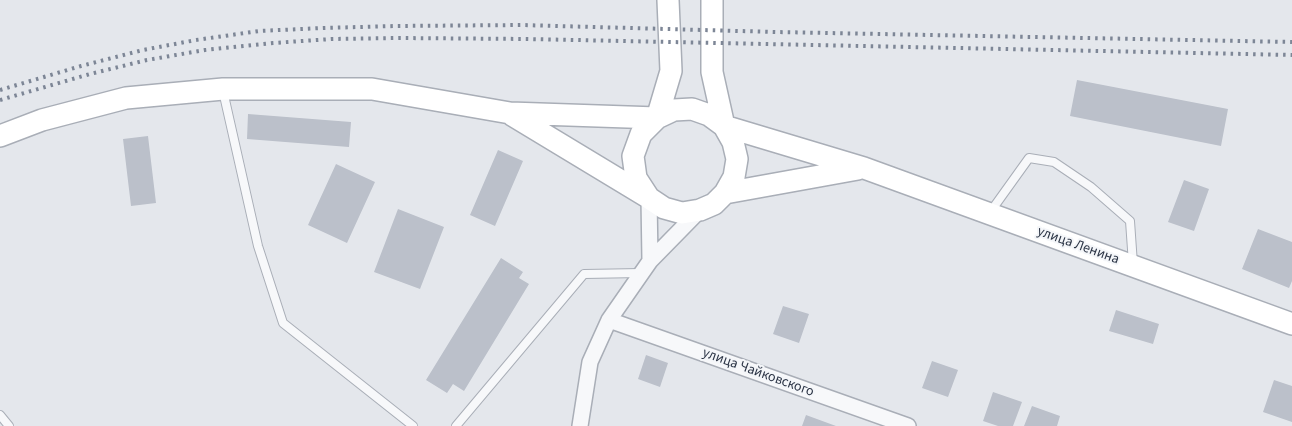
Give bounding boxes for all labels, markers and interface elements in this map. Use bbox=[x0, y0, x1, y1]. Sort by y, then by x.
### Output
street label: улица Ленина bbox=[1035, 223, 1121, 269]
street label: улица Чайковского bbox=[700, 345, 816, 401]

